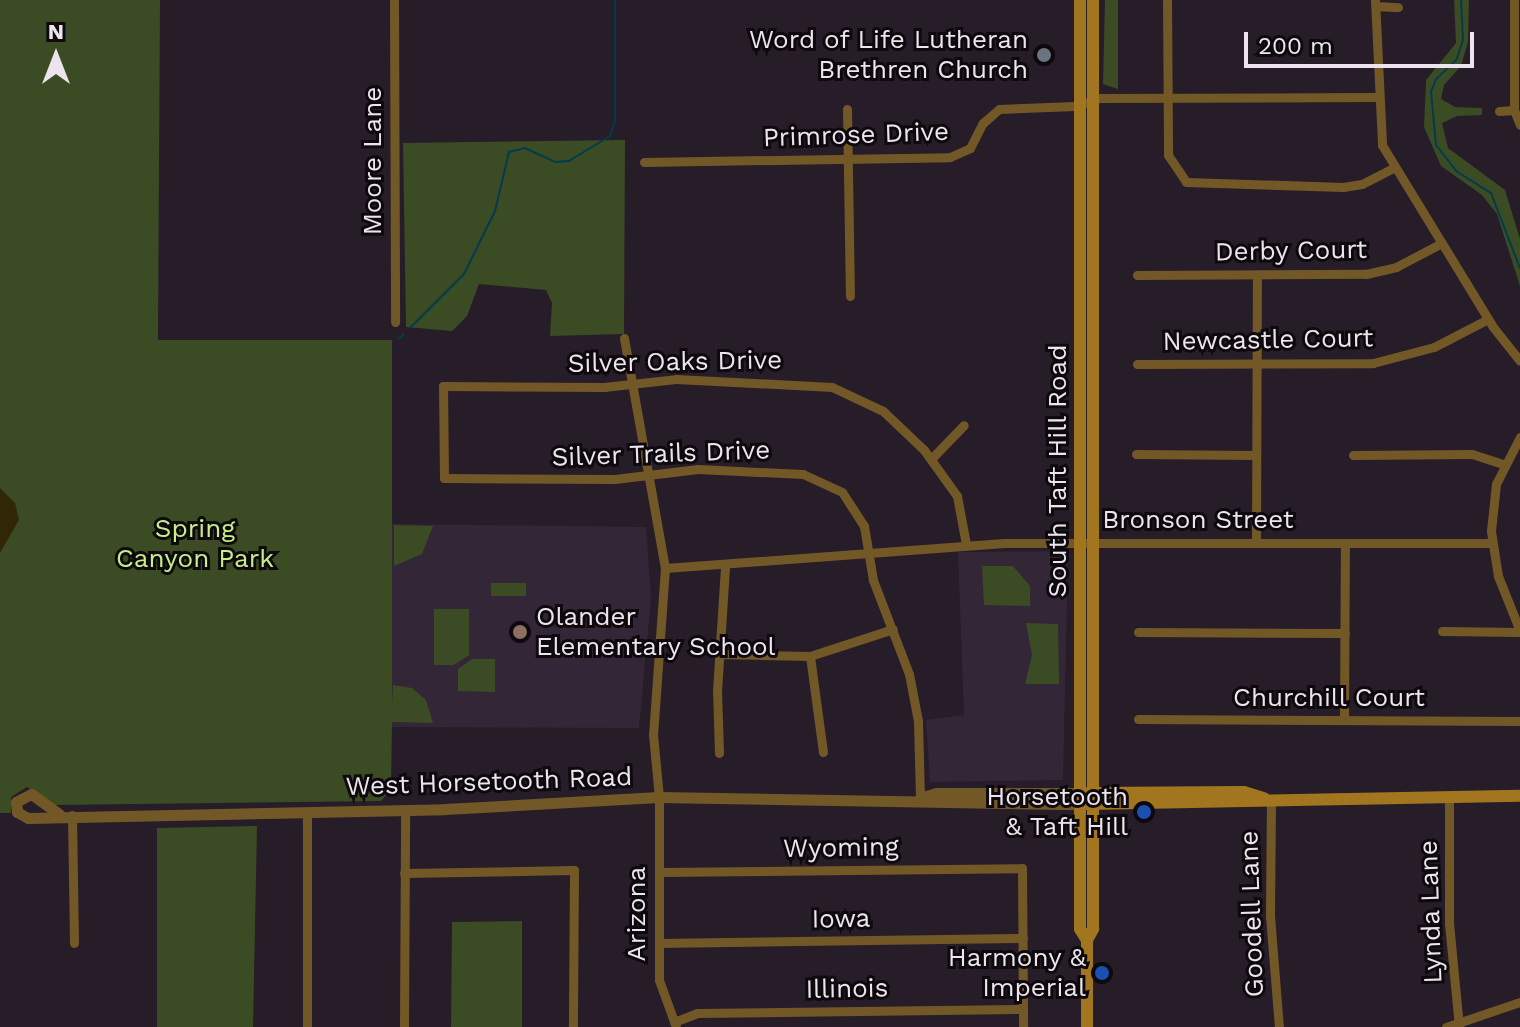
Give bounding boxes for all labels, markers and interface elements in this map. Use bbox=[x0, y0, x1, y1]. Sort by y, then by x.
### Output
north arrow bbox=[16, 16, 96, 96]
scale bar bbox=[1248, 16, 1478, 66]
text: N bbox=[48, 19, 64, 44]
place label: Word of Life Lutheran Brethren Church bbox=[748, 24, 1028, 86]
text: 200 m bbox=[1258, 32, 1333, 60]
marker: Word of Life Lutheran Brethren Church bbox=[1035, 46, 1053, 64]
street label: Moore Lane bbox=[357, 87, 389, 235]
street label: Primrose Drive bbox=[762, 116, 950, 154]
street label: Derby Court bbox=[1214, 234, 1368, 268]
street label: Newcastle Court bbox=[1162, 323, 1374, 357]
street label: South Taft Hill Road bbox=[1042, 344, 1074, 598]
street label: Silver Oaks Drive bbox=[567, 345, 783, 379]
street label: Silver Trails Drive bbox=[551, 435, 771, 473]
street label: Bronson Street bbox=[1102, 504, 1294, 536]
park label: Spring Canyon Park bbox=[116, 513, 274, 574]
place label: Olander Elementary School bbox=[536, 601, 776, 662]
marker: Olander Elementary School bbox=[511, 623, 529, 641]
street label: Churchill Court bbox=[1233, 682, 1425, 714]
street label: West Horsetooth Road bbox=[345, 761, 633, 803]
place label: Horsetooth & Taft Hill bbox=[986, 781, 1128, 842]
marker: Horsetooth & Taft Hill bbox=[1135, 803, 1153, 821]
street label: Goodell Lane bbox=[1233, 830, 1271, 998]
street label: Wyoming bbox=[783, 831, 899, 865]
street label: Lynda Lane bbox=[1413, 840, 1449, 984]
street label: Arizona bbox=[621, 867, 653, 961]
street label: Iowa bbox=[811, 903, 871, 935]
place label: Harmony & Imperial bbox=[947, 942, 1086, 1004]
marker: Harmony & Imperial bbox=[1093, 964, 1111, 982]
street label: Illinois bbox=[805, 973, 889, 1005]

